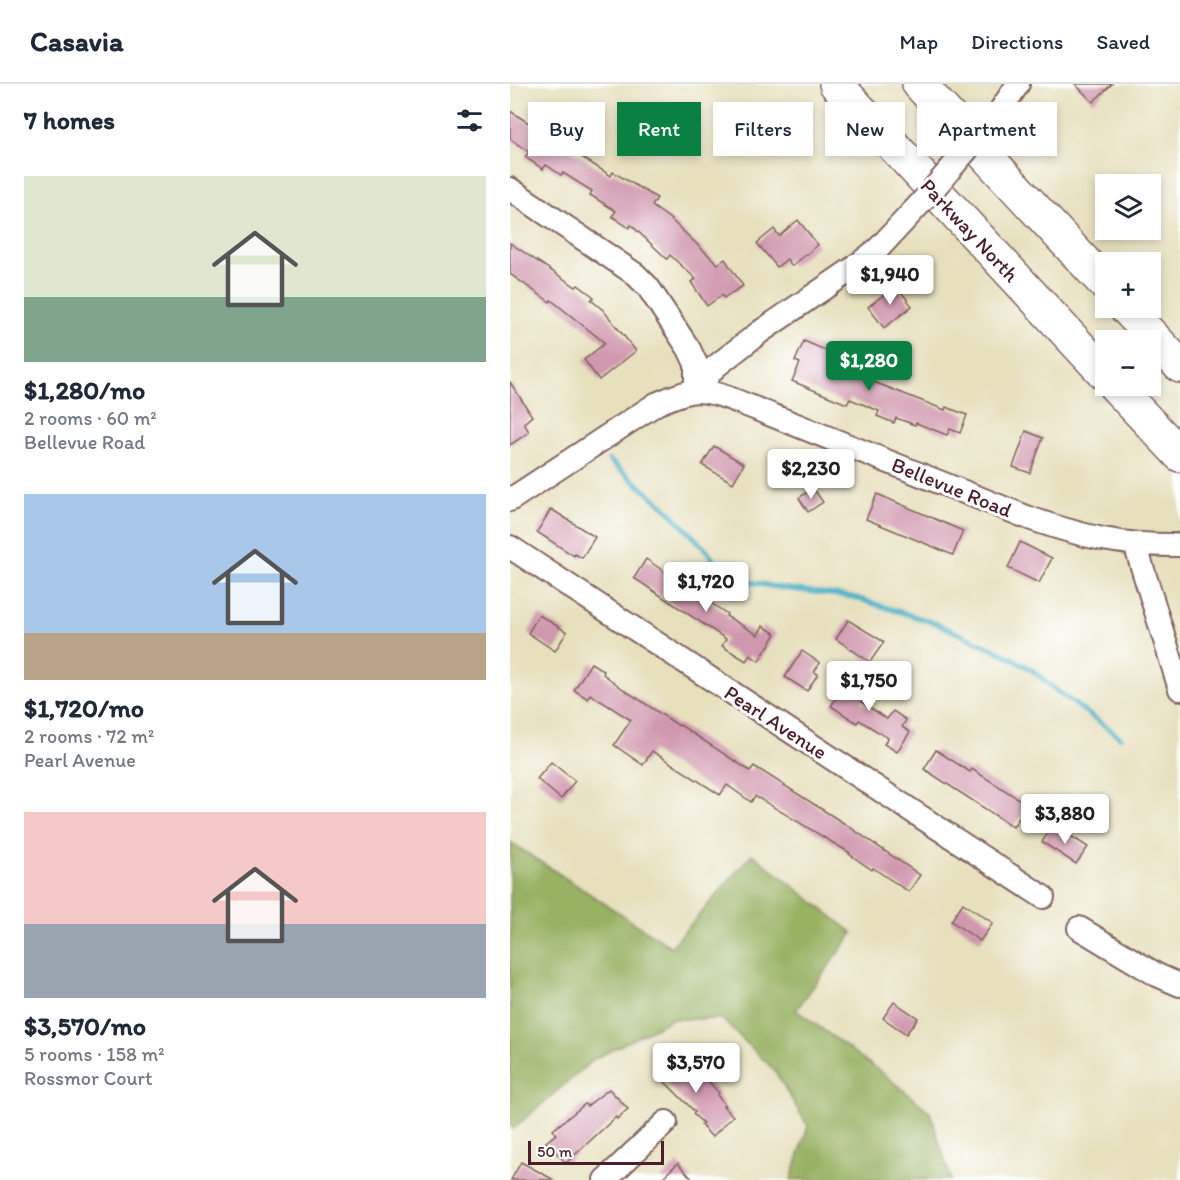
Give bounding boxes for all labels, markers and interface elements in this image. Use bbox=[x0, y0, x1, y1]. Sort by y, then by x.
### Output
text: Casavia bbox=[30, 24, 124, 58]
text: Map bbox=[900, 29, 938, 54]
text: Directions bbox=[971, 29, 1063, 54]
text: Saved bbox=[1096, 29, 1150, 54]
chip: Buy bbox=[528, 102, 605, 156]
chip: Rent bbox=[617, 102, 701, 156]
chip: Filters bbox=[713, 102, 813, 156]
chip: New bbox=[825, 102, 905, 156]
chip: Apartment bbox=[917, 102, 1057, 156]
text: 7 homes bbox=[24, 104, 115, 136]
icon: filters bbox=[453, 104, 486, 137]
street label: Parkway North bbox=[916, 173, 1025, 287]
map controls bbox=[1095, 174, 1161, 396]
button: layers bbox=[1095, 174, 1161, 240]
icon: home bbox=[201, 215, 309, 323]
button: + bbox=[1095, 252, 1161, 318]
pin: $1,940 bbox=[841, 255, 939, 306]
text: $1,940 bbox=[861, 262, 919, 286]
button: − bbox=[1095, 330, 1161, 396]
pin: $1,280 bbox=[820, 341, 918, 392]
text: $1,280 bbox=[840, 348, 898, 372]
text: $1,280/mo bbox=[24, 374, 145, 406]
text: 2 rooms · 60 m² bbox=[24, 406, 157, 430]
text: Bellevue Road bbox=[24, 430, 145, 454]
pin: $2,230 bbox=[762, 449, 860, 500]
street label: Bellevue Road bbox=[888, 452, 1016, 523]
text: $2,230 bbox=[781, 456, 841, 480]
icon: home bbox=[201, 533, 309, 641]
pin: $1,720 bbox=[657, 562, 755, 613]
text: $1,720 bbox=[678, 569, 734, 593]
pin: $1,750 bbox=[820, 661, 918, 712]
text: $1,750 bbox=[841, 668, 897, 692]
street label: Pearl Avenue bbox=[720, 680, 832, 764]
text: $1,720/mo bbox=[24, 692, 144, 724]
text: 2 rooms · 72 m² bbox=[24, 724, 154, 748]
text: Pearl Avenue bbox=[24, 748, 136, 772]
pin: $3,880 bbox=[1016, 794, 1114, 845]
text: $3,880 bbox=[1035, 801, 1095, 825]
icon: home bbox=[201, 851, 309, 959]
text: $3,570/mo bbox=[24, 1010, 146, 1042]
text: 5 rooms · 158 m² bbox=[24, 1042, 165, 1066]
pin: $3,570 bbox=[647, 1043, 745, 1094]
text: $3,570 bbox=[667, 1050, 725, 1074]
text: Rossmor Court bbox=[24, 1066, 153, 1090]
scale bar bbox=[528, 1138, 664, 1166]
text: 50 m bbox=[537, 1142, 572, 1161]

